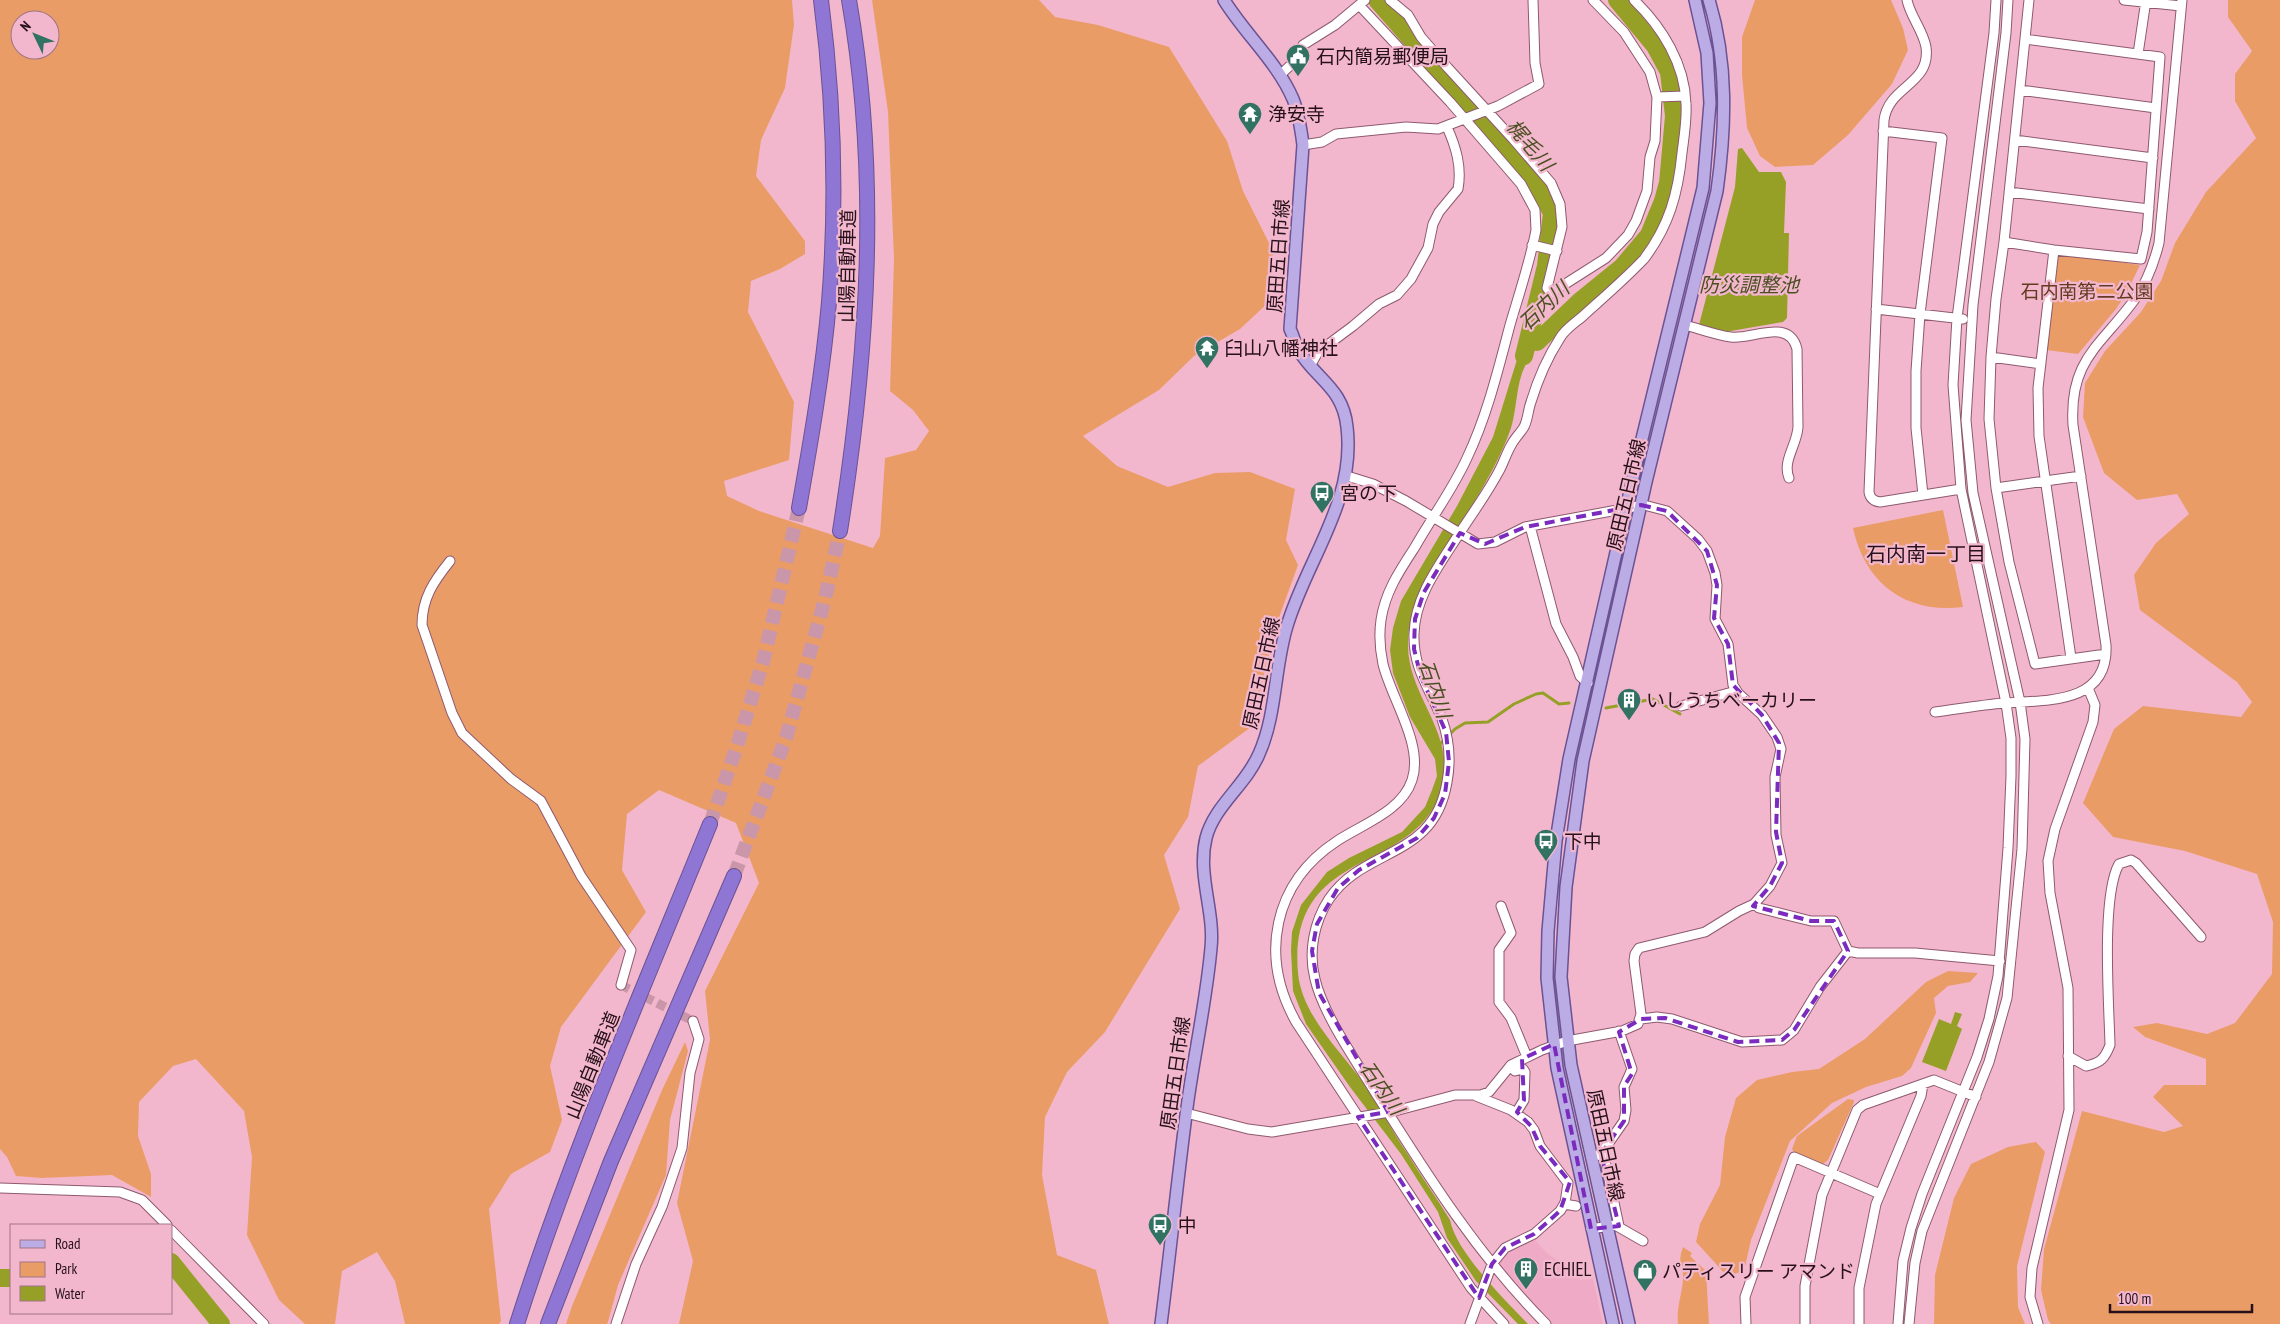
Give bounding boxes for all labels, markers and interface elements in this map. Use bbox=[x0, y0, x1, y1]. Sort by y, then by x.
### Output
north arrow bbox=[10, 10, 60, 60]
text: N bbox=[16, 17, 35, 35]
public building icon: 石内簡易郵便局 bbox=[1285, 43, 1311, 77]
place label: 石内簡易郵便局 bbox=[1316, 44, 1449, 68]
temple icon: 浄安寺 bbox=[1237, 101, 1263, 135]
place label: 浄安寺 bbox=[1268, 102, 1325, 126]
water label: 梶毛川 bbox=[1501, 114, 1561, 178]
street label: 原田五日市線 bbox=[1262, 198, 1294, 314]
street label: 山陽自動車道 bbox=[834, 209, 860, 323]
water label: 防災調整池 bbox=[1699, 272, 1801, 298]
water label: 石内川 bbox=[1513, 275, 1576, 336]
park label: 石内南第二公園 bbox=[2020, 279, 2154, 303]
temple icon: 臼山八幡神社 bbox=[1194, 335, 1220, 369]
place label: 臼山八幡神社 bbox=[1224, 336, 1338, 360]
street label: 原田五日市線 bbox=[1601, 437, 1651, 553]
bus stop icon: 宮の下 bbox=[1309, 480, 1335, 514]
place label: 宮の下 bbox=[1340, 481, 1397, 505]
district label: 石内南一丁目 bbox=[1866, 541, 1986, 567]
street label: 原田五日市線 bbox=[1237, 615, 1285, 731]
water label: 石内川 bbox=[1413, 656, 1458, 723]
building icon: いしうちベーカリー bbox=[1616, 687, 1642, 721]
place label: いしうちベーカリー bbox=[1646, 688, 1817, 712]
bus stop icon: 下中 bbox=[1533, 828, 1559, 862]
place label: 下中 bbox=[1564, 829, 1602, 853]
street label: 山陽自動車道 bbox=[560, 1008, 624, 1122]
street label: 原田五日市線 bbox=[1155, 1015, 1195, 1131]
water label: 石内川 bbox=[1354, 1056, 1411, 1122]
street label: 原田五日市線 bbox=[1582, 1087, 1630, 1203]
bus stop icon: 中 bbox=[1147, 1212, 1173, 1246]
place label: 中 bbox=[1178, 1213, 1197, 1237]
legend bbox=[10, 1224, 172, 1314]
text: Road bbox=[55, 1234, 81, 1253]
building icon: ECHIEL bbox=[1513, 1256, 1539, 1290]
place label: ECHIEL bbox=[1544, 1257, 1592, 1281]
shop icon: パティスリー アマンド bbox=[1632, 1258, 1658, 1292]
text: Park bbox=[55, 1259, 77, 1278]
place label: パティスリー アマンド bbox=[1662, 1259, 1855, 1283]
scale bar bbox=[2110, 1282, 2252, 1314]
text: Water bbox=[55, 1284, 86, 1303]
text: 100 m bbox=[2118, 1289, 2151, 1308]

